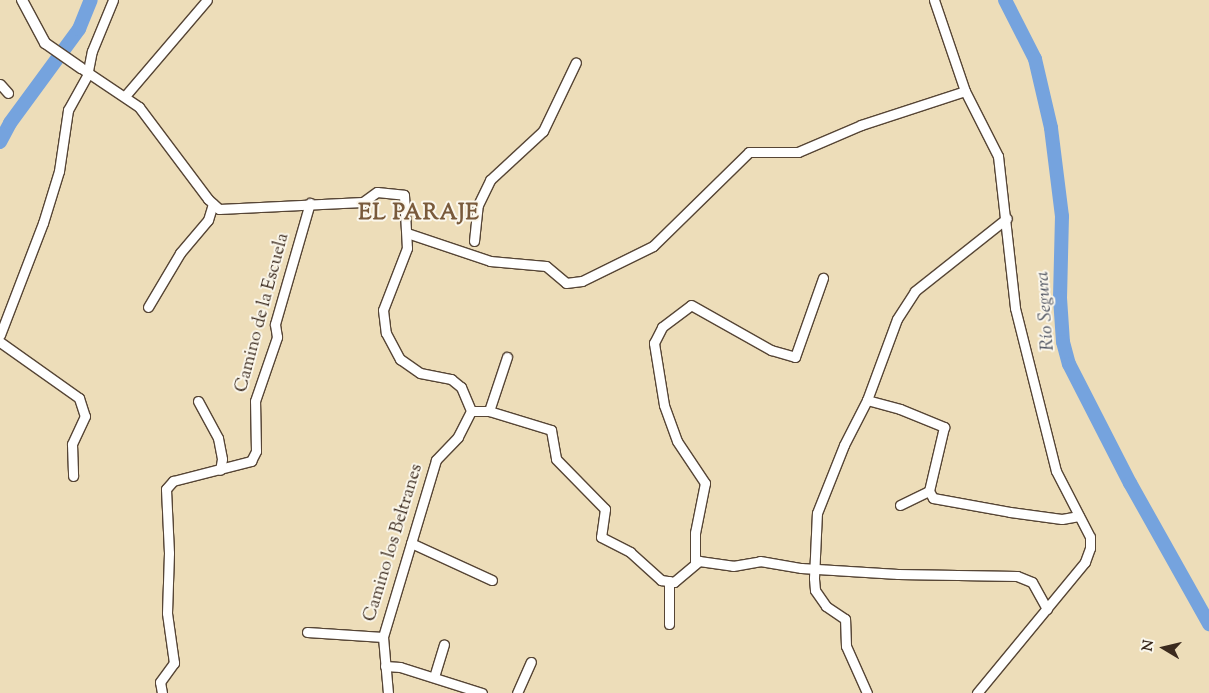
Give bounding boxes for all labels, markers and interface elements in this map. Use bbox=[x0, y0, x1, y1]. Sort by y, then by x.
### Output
district label: EL PARAJE bbox=[357, 202, 481, 228]
street label: Camino de la Escuela bbox=[231, 231, 295, 395]
water label: Río Segura bbox=[1032, 271, 1060, 351]
street label: Camino los Beltranes bbox=[360, 461, 428, 625]
north arrow bbox=[1139, 623, 1189, 673]
text: N bbox=[1138, 639, 1160, 653]

